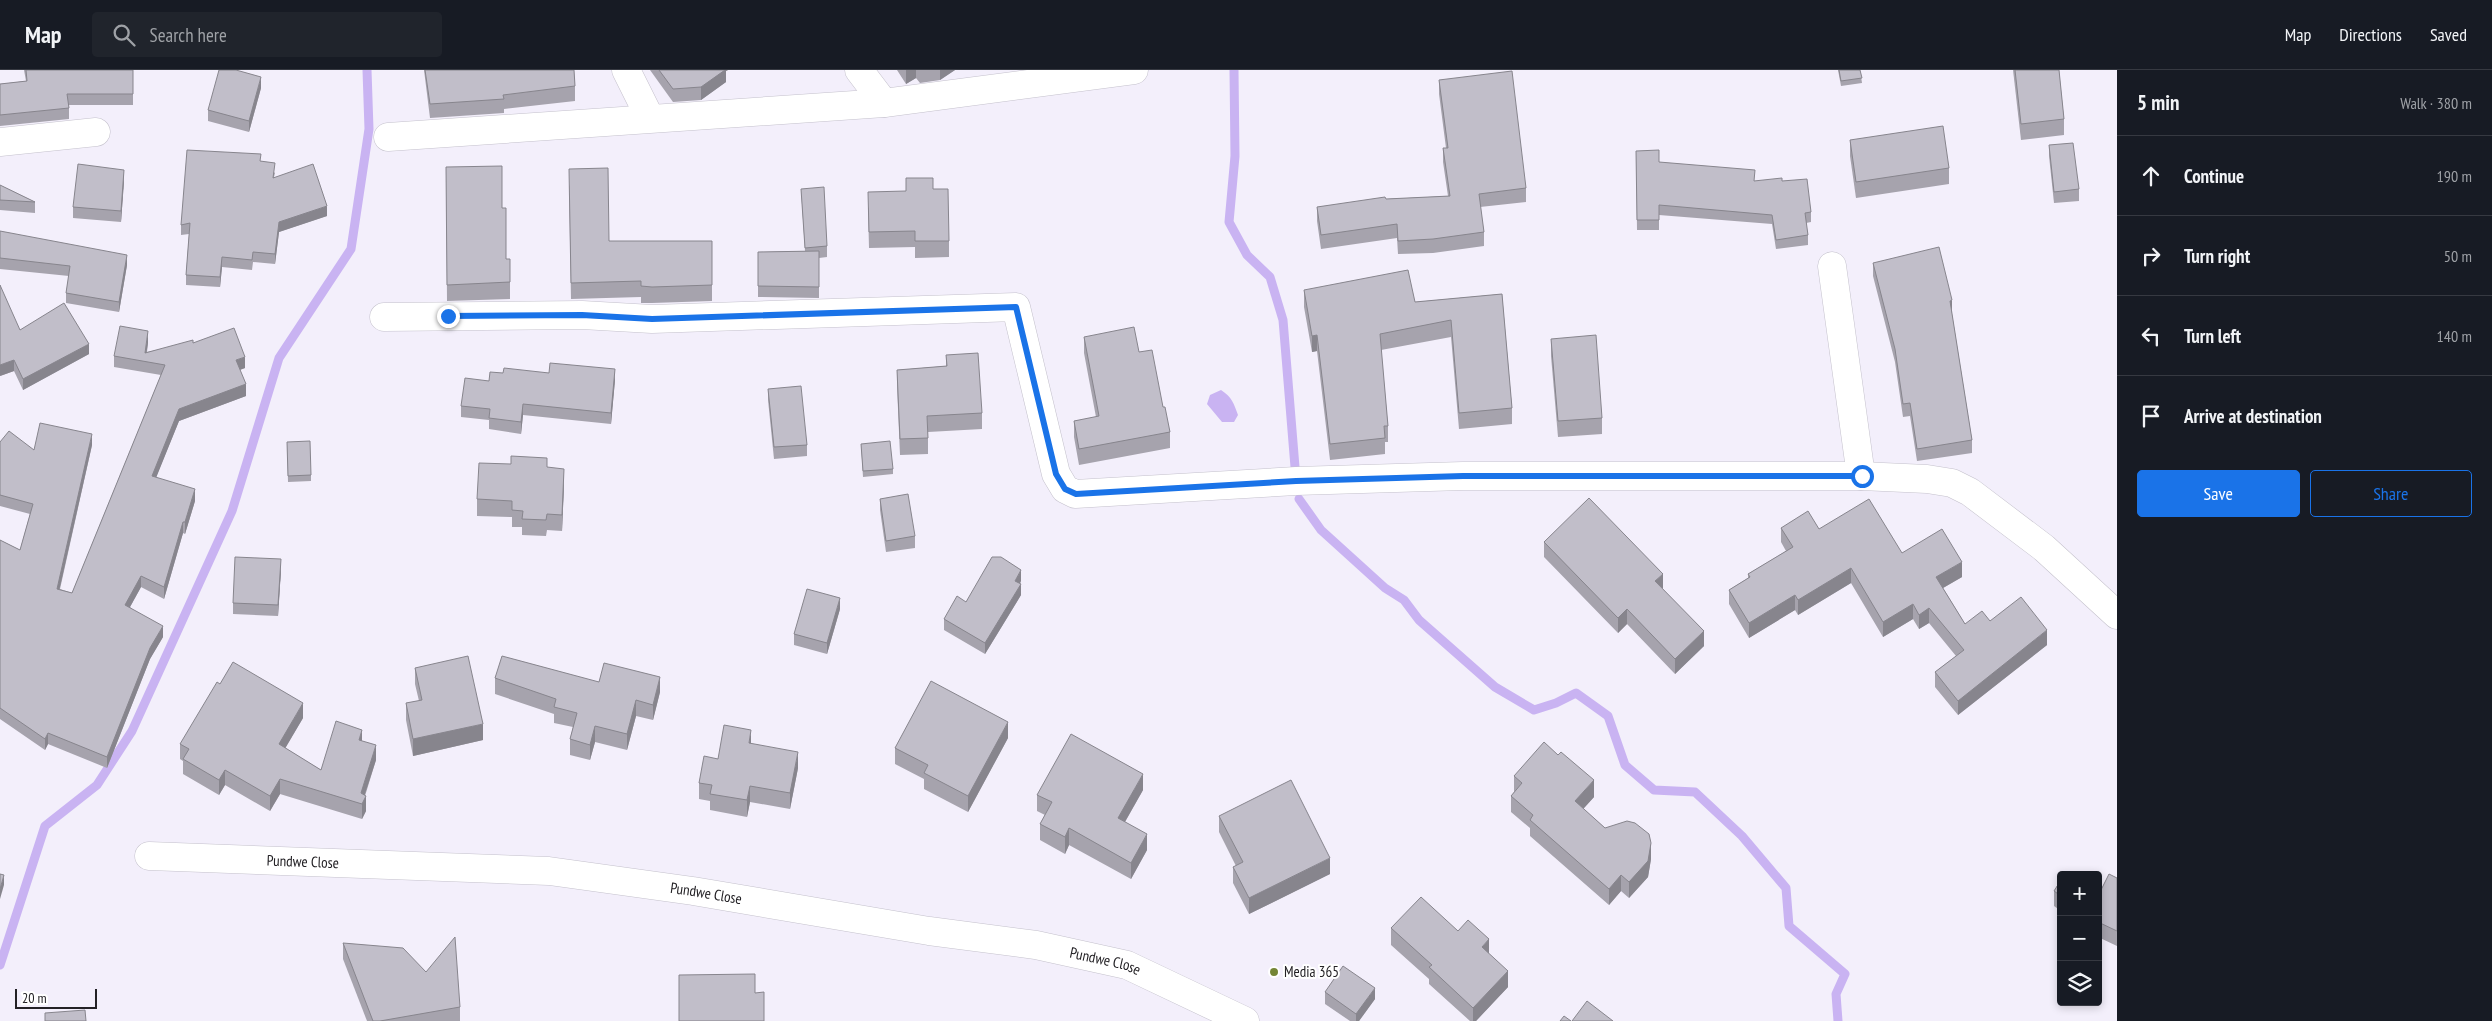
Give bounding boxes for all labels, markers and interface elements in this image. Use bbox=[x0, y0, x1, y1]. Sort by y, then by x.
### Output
search box bbox=[92, 12, 442, 57]
text: Map bbox=[25, 19, 62, 50]
icon: search bbox=[110, 21, 138, 49]
text: Search here bbox=[150, 23, 227, 47]
text: Map bbox=[2285, 23, 2311, 46]
text: Directions bbox=[2339, 23, 2402, 46]
text: Saved bbox=[2430, 23, 2467, 46]
text: 5 min bbox=[2137, 89, 2179, 116]
text: Walk · 380 m bbox=[2400, 93, 2472, 113]
icon: ahead bbox=[2137, 162, 2165, 190]
text: Continue bbox=[2184, 164, 2244, 188]
text: 190 m bbox=[2437, 166, 2472, 186]
icon: right bbox=[2137, 242, 2165, 270]
text: Turn right bbox=[2184, 244, 2250, 268]
text: 50 m bbox=[2444, 246, 2472, 266]
route end bbox=[437, 305, 460, 328]
icon: left bbox=[2137, 322, 2165, 350]
text: Turn left bbox=[2184, 324, 2241, 348]
text: 140 m bbox=[2437, 326, 2472, 346]
icon: arrive bbox=[2137, 402, 2165, 430]
text: Arrive at destination bbox=[2184, 404, 2322, 428]
route start bbox=[1851, 465, 1874, 488]
button: Save bbox=[2137, 470, 2300, 517]
button: Share bbox=[2310, 470, 2472, 517]
street label: Pundwe Close bbox=[266, 850, 339, 872]
map controls bbox=[2057, 871, 2102, 1006]
button: + bbox=[2057, 871, 2102, 916]
street label: Pundwe Close bbox=[669, 878, 743, 908]
button: − bbox=[2057, 916, 2102, 961]
street label: Pundwe Close bbox=[1068, 943, 1144, 979]
button: layers bbox=[2057, 961, 2102, 1006]
place label: Media 365 bbox=[1284, 962, 1339, 981]
marker: Media 365 bbox=[1268, 966, 1280, 978]
scale bar bbox=[15, 986, 98, 1009]
text: 20 m bbox=[22, 989, 47, 1007]

